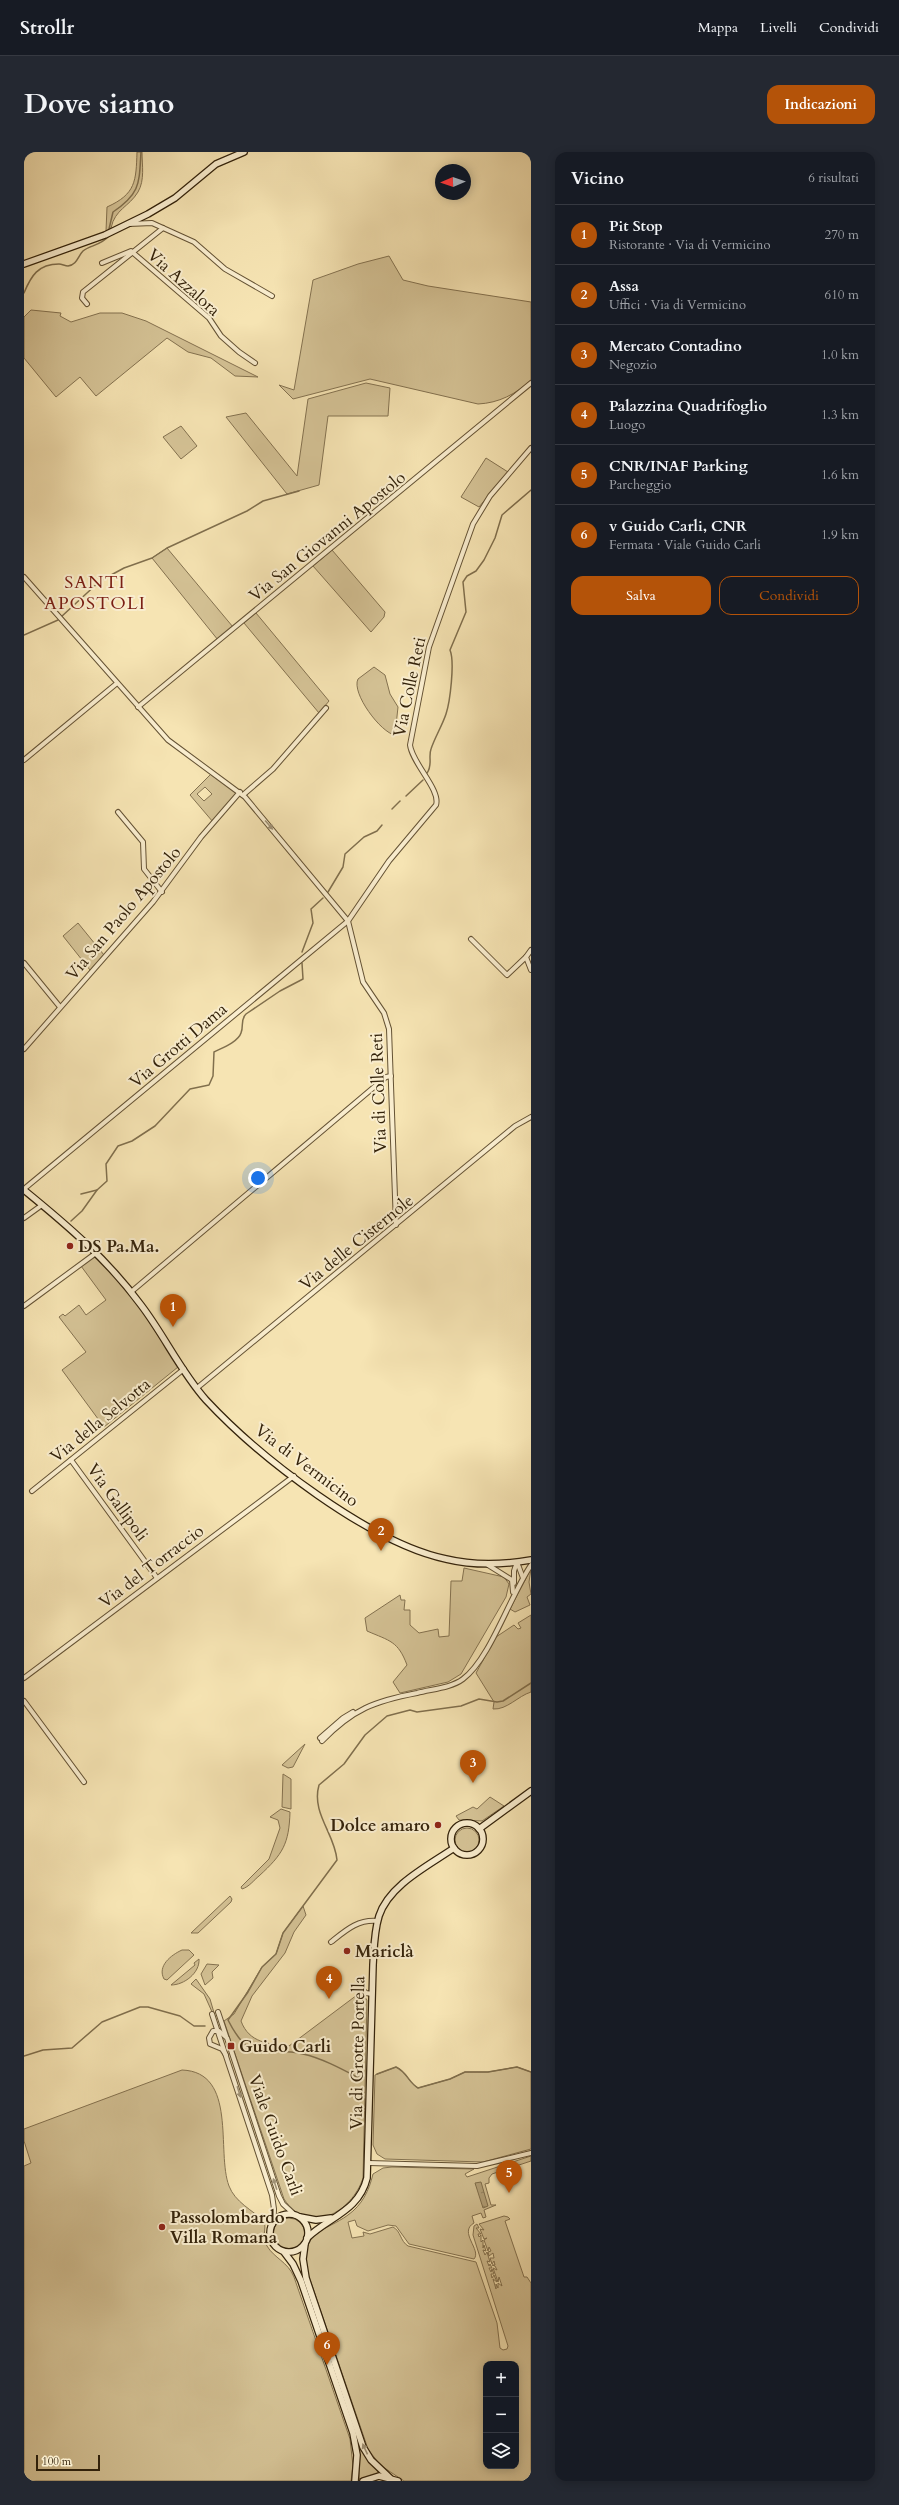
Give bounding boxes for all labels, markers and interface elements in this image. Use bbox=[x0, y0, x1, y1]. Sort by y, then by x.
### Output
text: Strollr bbox=[20, 15, 74, 41]
text: Mappa bbox=[698, 18, 738, 37]
text: Livelli bbox=[760, 18, 797, 37]
text: Condividi bbox=[819, 18, 879, 37]
text: Dove siamo bbox=[24, 85, 174, 123]
button: Indicazioni bbox=[767, 85, 875, 124]
north arrow bbox=[435, 164, 471, 200]
text: Vicino bbox=[571, 167, 624, 190]
text: 6 risultati bbox=[808, 169, 859, 187]
text: Pit Stop bbox=[609, 216, 663, 236]
text: 1 bbox=[581, 226, 587, 244]
text: 270 m bbox=[825, 226, 859, 244]
text: Ristorante · Via di Vermicino bbox=[609, 236, 770, 254]
street label: Via Azzalora bbox=[142, 243, 226, 322]
text: Assa bbox=[609, 276, 639, 296]
text: 2 bbox=[581, 286, 587, 304]
text: 610 m bbox=[825, 286, 859, 304]
text: Uffici · Via di Vermicino bbox=[609, 296, 746, 314]
text: Mercato Contadino bbox=[609, 336, 742, 356]
text: 3 bbox=[581, 346, 587, 364]
text: 1.0 km bbox=[821, 346, 859, 364]
text: Negozio bbox=[609, 356, 657, 374]
text: Palazzina Quadrifoglio bbox=[609, 396, 767, 416]
text: 4 bbox=[581, 406, 587, 424]
text: 1.3 km bbox=[821, 406, 859, 424]
text: Luogo bbox=[609, 416, 645, 434]
text: CNR/INAF Parking bbox=[609, 456, 748, 476]
street label: Via San Giovanni Apostolo bbox=[244, 466, 410, 607]
text: 5 bbox=[581, 466, 587, 484]
text: 1.6 km bbox=[821, 466, 859, 484]
text: Parcheggio bbox=[609, 476, 671, 494]
text: v Guido Carli, CNR bbox=[609, 516, 747, 536]
text: 6 bbox=[581, 526, 587, 544]
text: 1.9 km bbox=[821, 526, 859, 544]
text: Fermata · Viale Guido Carli bbox=[609, 536, 761, 554]
district label: SANTI APOSTOLI bbox=[44, 570, 146, 616]
button: Salva bbox=[571, 576, 711, 615]
button: Condividi bbox=[719, 576, 859, 615]
street label: Via Colle Reti bbox=[388, 635, 431, 739]
one-way arrow bbox=[264, 819, 273, 830]
street label: Via San Paolo Apostolo bbox=[61, 842, 186, 985]
street label: Via Grotti Dama bbox=[125, 997, 233, 1093]
street label: Via di Colle Reti bbox=[365, 1032, 392, 1154]
your location bbox=[248, 1168, 268, 1188]
street label: Via delle Cisternole bbox=[294, 1189, 418, 1296]
place label: DS Pa.Ma. bbox=[78, 1235, 159, 1258]
marker: DS Pa.Ma. bbox=[65, 1241, 75, 1251]
pin: 1 bbox=[160, 1294, 186, 1327]
street label: Via della Selvotta bbox=[45, 1372, 156, 1468]
street label: Via di Vermicino bbox=[250, 1419, 363, 1512]
street label: Via Gallipoli bbox=[82, 1459, 154, 1546]
pin: 2 bbox=[368, 1518, 394, 1551]
street label: Via del Torraccio bbox=[94, 1519, 208, 1613]
pin: 3 bbox=[460, 1750, 486, 1783]
place label: Dolce amaro bbox=[330, 1814, 430, 1837]
marker: Dolce amaro bbox=[433, 1820, 443, 1830]
place label: Mariclà bbox=[355, 1940, 414, 1963]
marker: Mariclà bbox=[342, 1946, 352, 1956]
pin: 4 bbox=[316, 1966, 342, 1999]
street label: Via di Grotte Portella bbox=[345, 1975, 370, 2130]
place label: Guido Carli bbox=[239, 2035, 331, 2058]
marker: Guido Carli bbox=[226, 2041, 236, 2051]
street label: Viale Guido Carli bbox=[243, 2071, 308, 2199]
one-way arrow bbox=[236, 2086, 242, 2098]
pin: 5 bbox=[496, 2160, 522, 2193]
one-way arrow bbox=[272, 2178, 278, 2190]
place label: Passolombardo Villa Romana bbox=[170, 2206, 285, 2249]
marker: Passolombardo Villa Romana bbox=[157, 2222, 167, 2232]
pin: 6 bbox=[314, 2332, 340, 2365]
map controls bbox=[483, 2361, 519, 2469]
button: + bbox=[483, 2361, 519, 2397]
button: − bbox=[483, 2397, 519, 2433]
button: layers bbox=[483, 2433, 519, 2469]
one-way arrow bbox=[361, 2442, 367, 2454]
scale bar bbox=[36, 2453, 100, 2472]
text: 100 m bbox=[42, 2454, 71, 2469]

